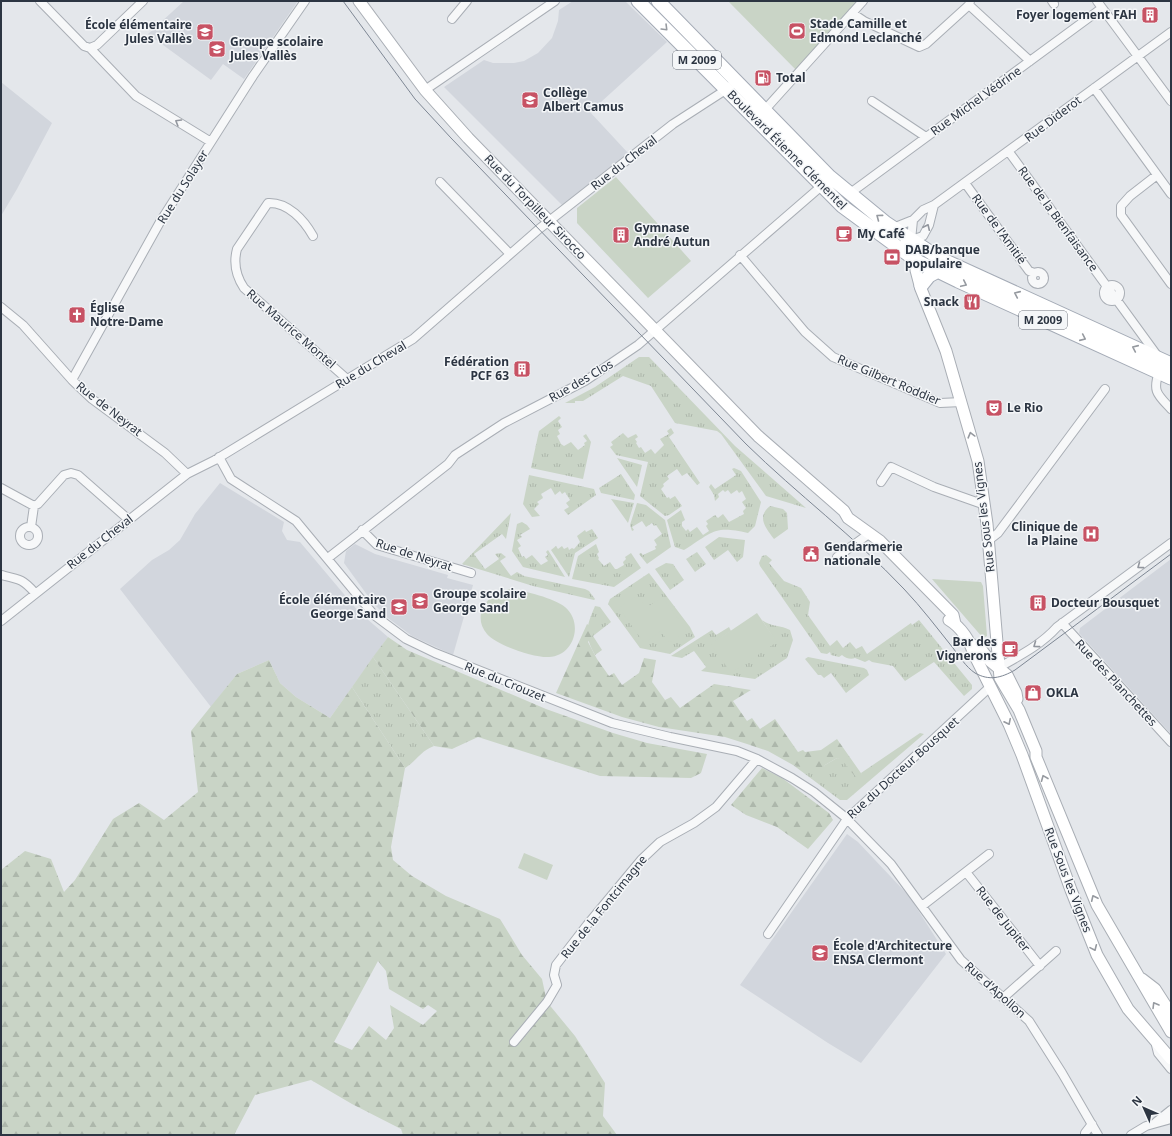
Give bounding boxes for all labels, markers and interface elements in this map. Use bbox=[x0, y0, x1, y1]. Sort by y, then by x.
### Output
building icon: Foyer logement FAH bbox=[1140, 5, 1160, 25]
place label: Foyer logement FAH bbox=[1016, 6, 1137, 23]
place label: Stade Camille et Edmond Leclanché bbox=[810, 15, 922, 46]
place label: École élémentaire Jules Vallès bbox=[85, 16, 192, 47]
sports icon: Stade Camille et Edmond Leclanché bbox=[787, 21, 807, 41]
school or university icon: École élémentaire Jules Vallès bbox=[195, 22, 215, 42]
one-way arrow bbox=[660, 24, 668, 31]
place label: Groupe scolaire Jules Vallès bbox=[229, 33, 323, 64]
school or university icon: Groupe scolaire Jules Vallès bbox=[207, 39, 227, 59]
road number: M 2009 bbox=[673, 51, 721, 69]
street label: Rue Michel Védrine bbox=[927, 62, 1025, 139]
fuel station icon: Total bbox=[753, 68, 773, 88]
place label: Total bbox=[776, 69, 806, 86]
place label: Collège Albert Camus bbox=[543, 84, 624, 115]
street label: Boulevard Étienne Clémentel bbox=[724, 86, 851, 213]
school or university icon: Collège Albert Camus bbox=[520, 90, 540, 110]
street label: Rue Diderot bbox=[1021, 91, 1085, 146]
one-way arrow bbox=[175, 119, 182, 126]
street label: Rue du Cheval bbox=[587, 131, 661, 194]
street label: Rue du Solayer bbox=[153, 146, 212, 227]
street label: Rue du Torpilleur Sirocco bbox=[481, 150, 590, 263]
street label: Rue de la Bienfaisance bbox=[1014, 163, 1103, 275]
street label: Rue de l'Amitié bbox=[968, 190, 1031, 268]
one-way arrow bbox=[876, 215, 883, 222]
place label: Gymnase André Autun bbox=[634, 219, 710, 250]
one-way arrow bbox=[922, 223, 930, 231]
cafe icon: My Café bbox=[834, 224, 854, 244]
building icon: Gymnase André Autun bbox=[611, 225, 631, 245]
place label: My Café bbox=[857, 225, 905, 242]
place label: DAB/banque populaire bbox=[905, 241, 980, 272]
bank icon: DAB/banque populaire bbox=[882, 247, 902, 267]
one-way arrow bbox=[960, 279, 967, 287]
street label: Rue Maurice Montel bbox=[243, 285, 340, 372]
one-way arrow bbox=[1014, 291, 1022, 299]
restaurant icon: Snack bbox=[962, 292, 982, 312]
place label: Snack bbox=[924, 293, 960, 310]
place label: Église Notre-Dame bbox=[90, 299, 163, 330]
church icon: Église Notre-Dame bbox=[67, 305, 87, 325]
road number: M 2009 bbox=[1019, 311, 1067, 329]
one-way arrow bbox=[1078, 333, 1086, 341]
street label: Rue du Cheval bbox=[332, 337, 409, 392]
one-way arrow bbox=[1132, 345, 1140, 353]
street label: Rue Gilbert Roddier bbox=[835, 350, 943, 409]
place label: Fédération PCF 63 bbox=[444, 353, 509, 384]
street label: Rue des Clos bbox=[546, 355, 616, 406]
building icon: Fédération PCF 63 bbox=[512, 359, 532, 379]
street label: Rue de Neyrat bbox=[73, 377, 146, 440]
theatre icon: Le Rio bbox=[984, 398, 1004, 418]
place label: Le Rio bbox=[1007, 399, 1043, 416]
one-way arrow bbox=[968, 432, 976, 438]
street label: Rue Sous les Vignes bbox=[968, 461, 999, 573]
street label: Rue du Cheval bbox=[63, 510, 137, 573]
place label: Clinique de la Plaine bbox=[1011, 518, 1078, 549]
hospital icon: Clinique de la Plaine bbox=[1081, 524, 1101, 544]
street label: Rue de Neyrat bbox=[374, 534, 455, 575]
place label: Gendarmerie nationale bbox=[824, 538, 903, 569]
public building icon: Gendarmerie nationale bbox=[801, 544, 821, 564]
one-way arrow bbox=[1137, 561, 1144, 568]
place label: Groupe scolaire George Sand bbox=[433, 585, 526, 616]
place label: École élémentaire George Sand bbox=[279, 591, 386, 622]
school or university icon: Groupe scolaire George Sand bbox=[410, 591, 430, 611]
building icon: Docteur Bousquet bbox=[1028, 593, 1048, 613]
place label: Docteur Bousquet bbox=[1051, 594, 1159, 611]
school or university icon: École élémentaire George Sand bbox=[389, 597, 409, 617]
place label: Bar des Vignerons bbox=[937, 633, 997, 664]
street label: Rue des Planchettes bbox=[1071, 635, 1161, 730]
cafe icon: Bar des Vignerons bbox=[1000, 639, 1020, 659]
one-way arrow bbox=[1034, 640, 1041, 647]
street label: Rue du Crouzet bbox=[462, 657, 549, 706]
shop icon: OKLA bbox=[1023, 683, 1043, 703]
place label: OKLA bbox=[1046, 684, 1079, 701]
street label: Rue du Docteur Bousquet bbox=[843, 712, 963, 823]
one-way arrow bbox=[1003, 717, 1011, 725]
one-way arrow bbox=[1041, 774, 1049, 781]
street label: Rue Sous les Vignes bbox=[1041, 825, 1096, 935]
street label: Rue de la Fontcimagne bbox=[557, 851, 651, 962]
street label: Rue de Jupiter bbox=[972, 882, 1035, 955]
one-way arrow bbox=[1091, 894, 1099, 902]
place label: École d'Architecture ENSA Clermont bbox=[833, 937, 952, 968]
school or university icon: École d'Architecture ENSA Clermont bbox=[810, 943, 830, 963]
one-way arrow bbox=[1089, 943, 1097, 951]
street label: Rue d'Apollon bbox=[961, 957, 1030, 1022]
one-way arrow bbox=[1152, 1002, 1159, 1009]
north arrow bbox=[1124, 1088, 1164, 1128]
text: N bbox=[1128, 1092, 1145, 1109]

